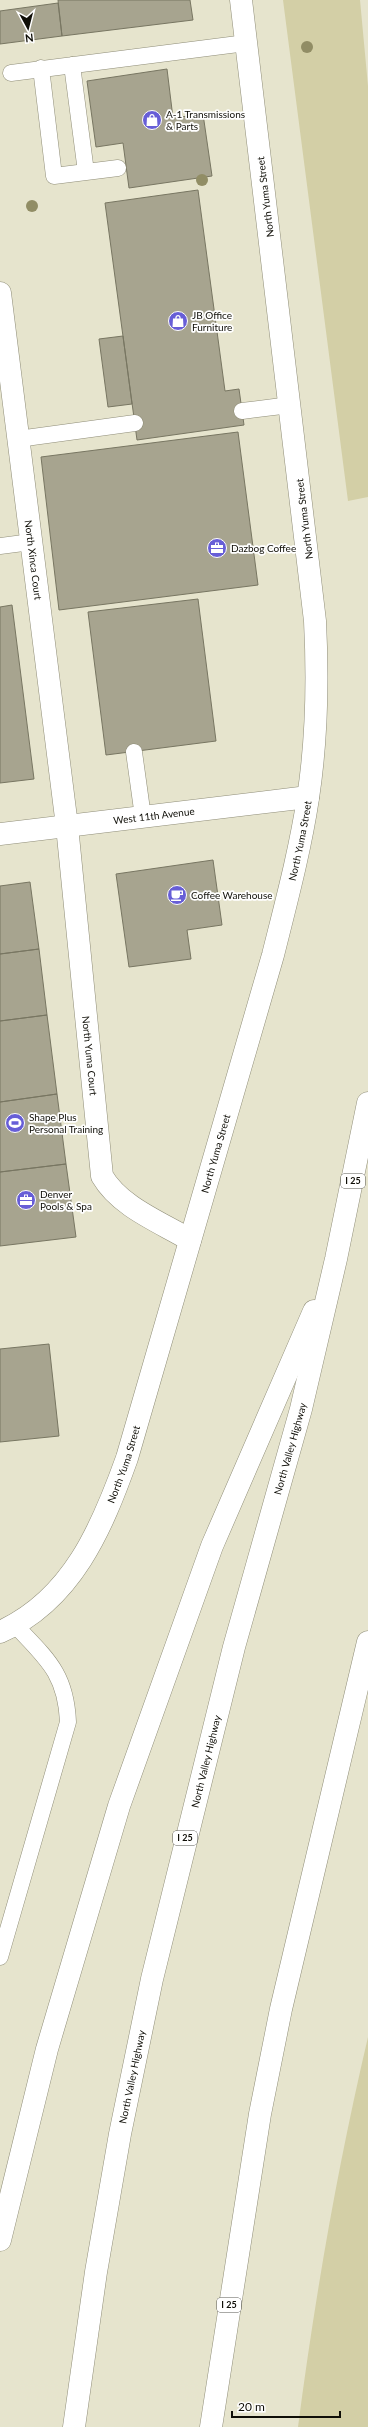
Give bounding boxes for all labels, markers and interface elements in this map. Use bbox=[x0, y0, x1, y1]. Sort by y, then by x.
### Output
north arrow bbox=[8, 8, 48, 48]
text: N bbox=[24, 31, 34, 45]
place label: A-1 Transmissions & Parts bbox=[166, 108, 245, 132]
shop icon: A-1 Transmissions & Parts bbox=[141, 109, 163, 131]
street label: North Yuma Street bbox=[254, 156, 276, 238]
place label: JB Office Furniture bbox=[192, 309, 232, 333]
shop icon: JB Office Furniture bbox=[167, 310, 189, 332]
street label: North Yuma Street bbox=[293, 478, 315, 560]
street label: North Xinca Court bbox=[23, 519, 45, 601]
office icon: Dazbog Coffee bbox=[206, 537, 228, 559]
place label: Dazbog Coffee bbox=[231, 542, 296, 554]
street label: North Yuma Street bbox=[286, 800, 314, 882]
street label: West 11th Avenue bbox=[113, 805, 195, 826]
cafe icon: Coffee Warehouse bbox=[166, 884, 188, 906]
place label: Coffee Warehouse bbox=[191, 889, 273, 901]
street label: North Yuma Court bbox=[80, 1015, 100, 1096]
place label: Shape Plus Personal Training bbox=[29, 1111, 103, 1135]
sports icon: Shape Plus Personal Training bbox=[4, 1112, 26, 1134]
street label: North Yuma Street bbox=[198, 1112, 233, 1194]
road number: I 25 bbox=[341, 1174, 365, 1188]
place label: Denver Pools & Spa bbox=[40, 1188, 92, 1212]
office icon: Denver Pools & Spa bbox=[15, 1189, 37, 1211]
street label: North Valley Highway bbox=[271, 1401, 309, 1496]
street label: North Yuma Street bbox=[105, 1424, 142, 1505]
street label: North Valley Highway bbox=[189, 1713, 223, 1809]
road number: I 25 bbox=[173, 1831, 197, 1845]
street label: North Valley Highway bbox=[116, 2028, 147, 2125]
road number: I 25 bbox=[217, 2298, 241, 2312]
scale bar bbox=[232, 2393, 340, 2419]
text: 20 m bbox=[238, 2399, 265, 2414]

